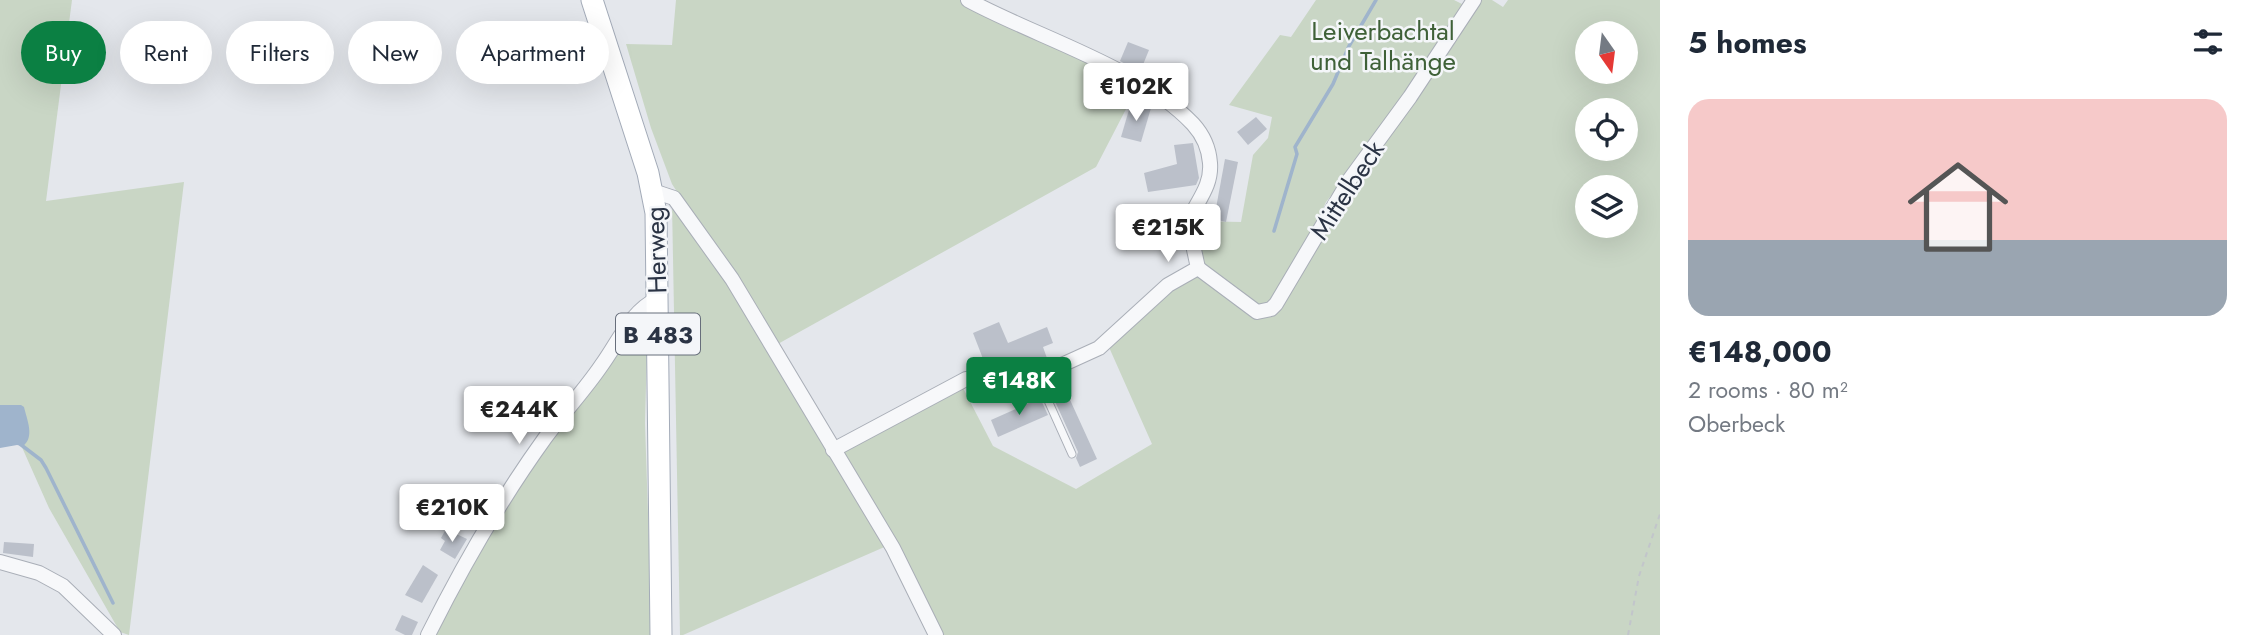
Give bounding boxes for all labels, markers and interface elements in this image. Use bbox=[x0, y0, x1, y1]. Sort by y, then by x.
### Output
park label: Leiverbachtal und Talhänge bbox=[1310, 12, 1456, 80]
chip: Buy bbox=[21, 21, 106, 84]
chip: Rent bbox=[120, 21, 212, 84]
chip: Filters bbox=[226, 21, 334, 84]
chip: New bbox=[348, 21, 442, 84]
chip: Apartment bbox=[456, 21, 609, 84]
north arrow bbox=[1575, 21, 1638, 84]
map controls bbox=[1575, 21, 1638, 238]
text: 5 homes bbox=[1688, 21, 1807, 64]
icon: filters bbox=[2189, 23, 2227, 61]
pin: €102K bbox=[1087, 64, 1185, 123]
text: €102K bbox=[1099, 69, 1173, 103]
button: locate bbox=[1575, 98, 1638, 161]
street label: Mittelbeck bbox=[1301, 132, 1394, 247]
icon: home bbox=[1895, 144, 2021, 270]
button: layers bbox=[1575, 175, 1638, 238]
pin: €215K bbox=[1119, 204, 1217, 264]
street label: Herweg bbox=[635, 206, 677, 294]
text: €215K bbox=[1132, 210, 1204, 244]
road number: B 483 bbox=[616, 314, 700, 354]
text: €148,000 bbox=[1688, 330, 1832, 373]
pin: €148K bbox=[970, 358, 1068, 417]
text: €148K bbox=[982, 363, 1056, 397]
text: 2 rooms · 80 m² bbox=[1688, 373, 1848, 407]
pin: €244K bbox=[470, 386, 568, 446]
text: €244K bbox=[480, 392, 558, 426]
text: Oberbeck bbox=[1688, 407, 1785, 441]
pin: €210K bbox=[403, 484, 501, 544]
text: €210K bbox=[415, 490, 489, 524]

